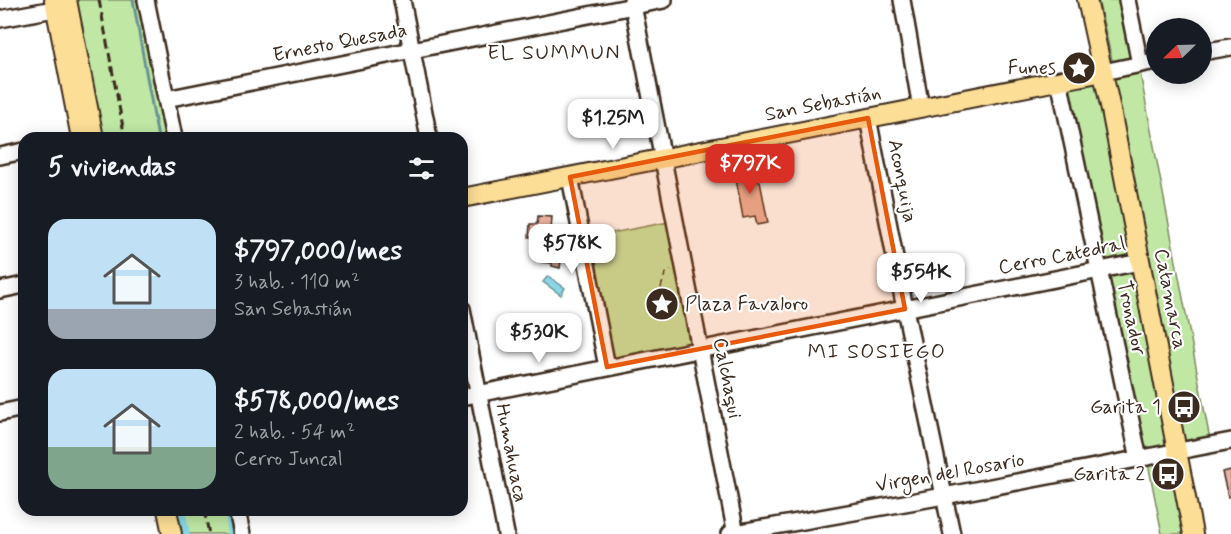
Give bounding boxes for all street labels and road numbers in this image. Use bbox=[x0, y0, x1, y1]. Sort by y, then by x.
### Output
street label: Ernesto Quesada bbox=[271, 17, 409, 69]
street label: San Sebastián bbox=[763, 79, 883, 129]
street label: Aconquija bbox=[881, 137, 923, 225]
street label: Cerro Catedral bbox=[996, 230, 1128, 282]
street label: Catamarca bbox=[1147, 246, 1193, 352]
street label: Tronador bbox=[1110, 278, 1152, 358]
street label: Calchaqui bbox=[706, 335, 748, 421]
street label: Humahuaca bbox=[488, 401, 534, 505]
street label: Virgen del Rosario bbox=[873, 447, 1027, 500]

